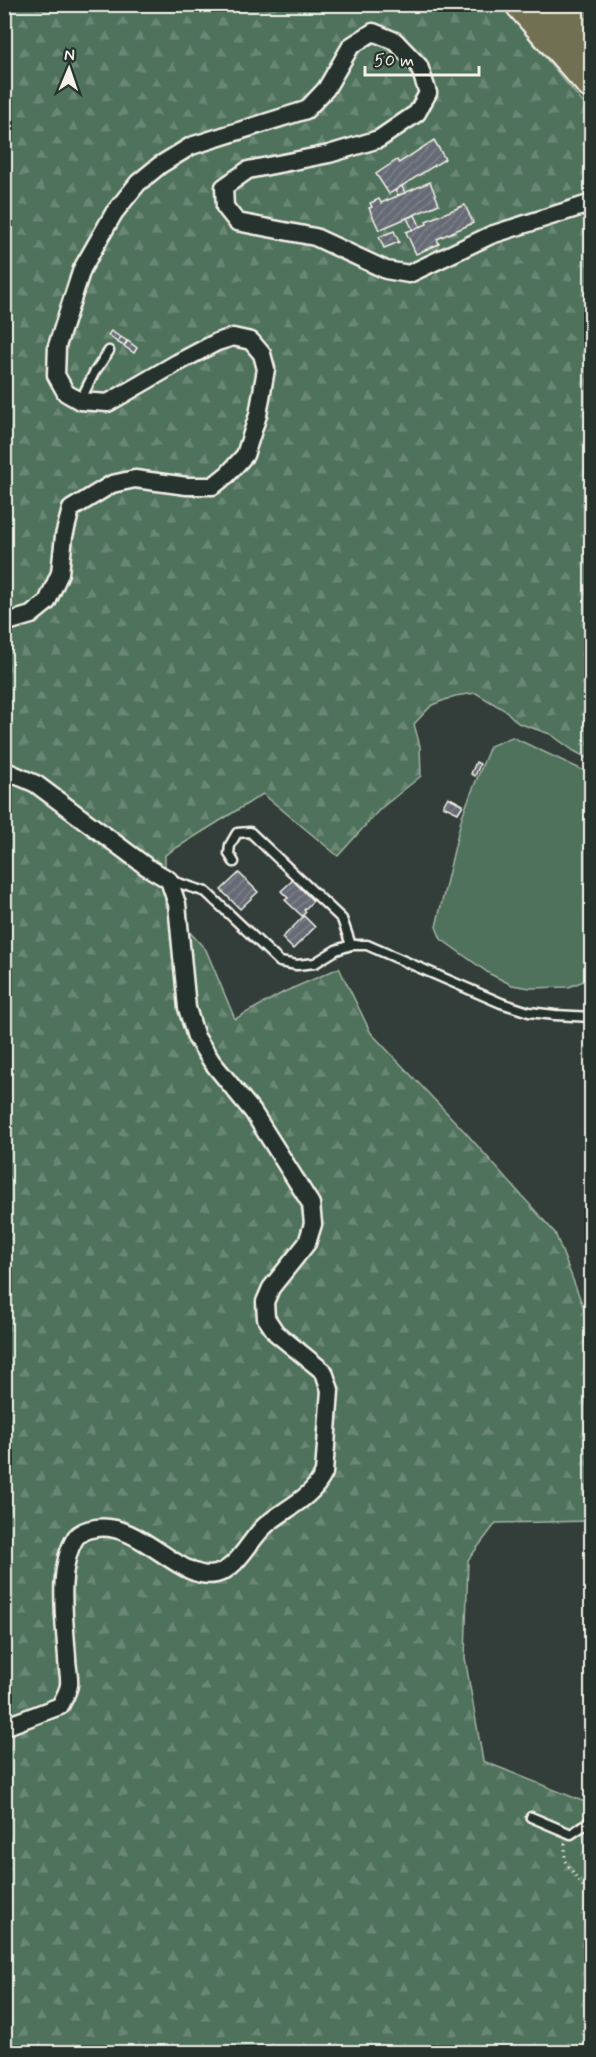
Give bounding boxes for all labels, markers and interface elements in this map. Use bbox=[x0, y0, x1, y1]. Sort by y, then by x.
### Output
north arrow bbox=[39, 39, 99, 99]
scale bar bbox=[365, 39, 479, 77]
text: N bbox=[64, 45, 75, 66]
text: 50 m bbox=[374, 49, 414, 73]

